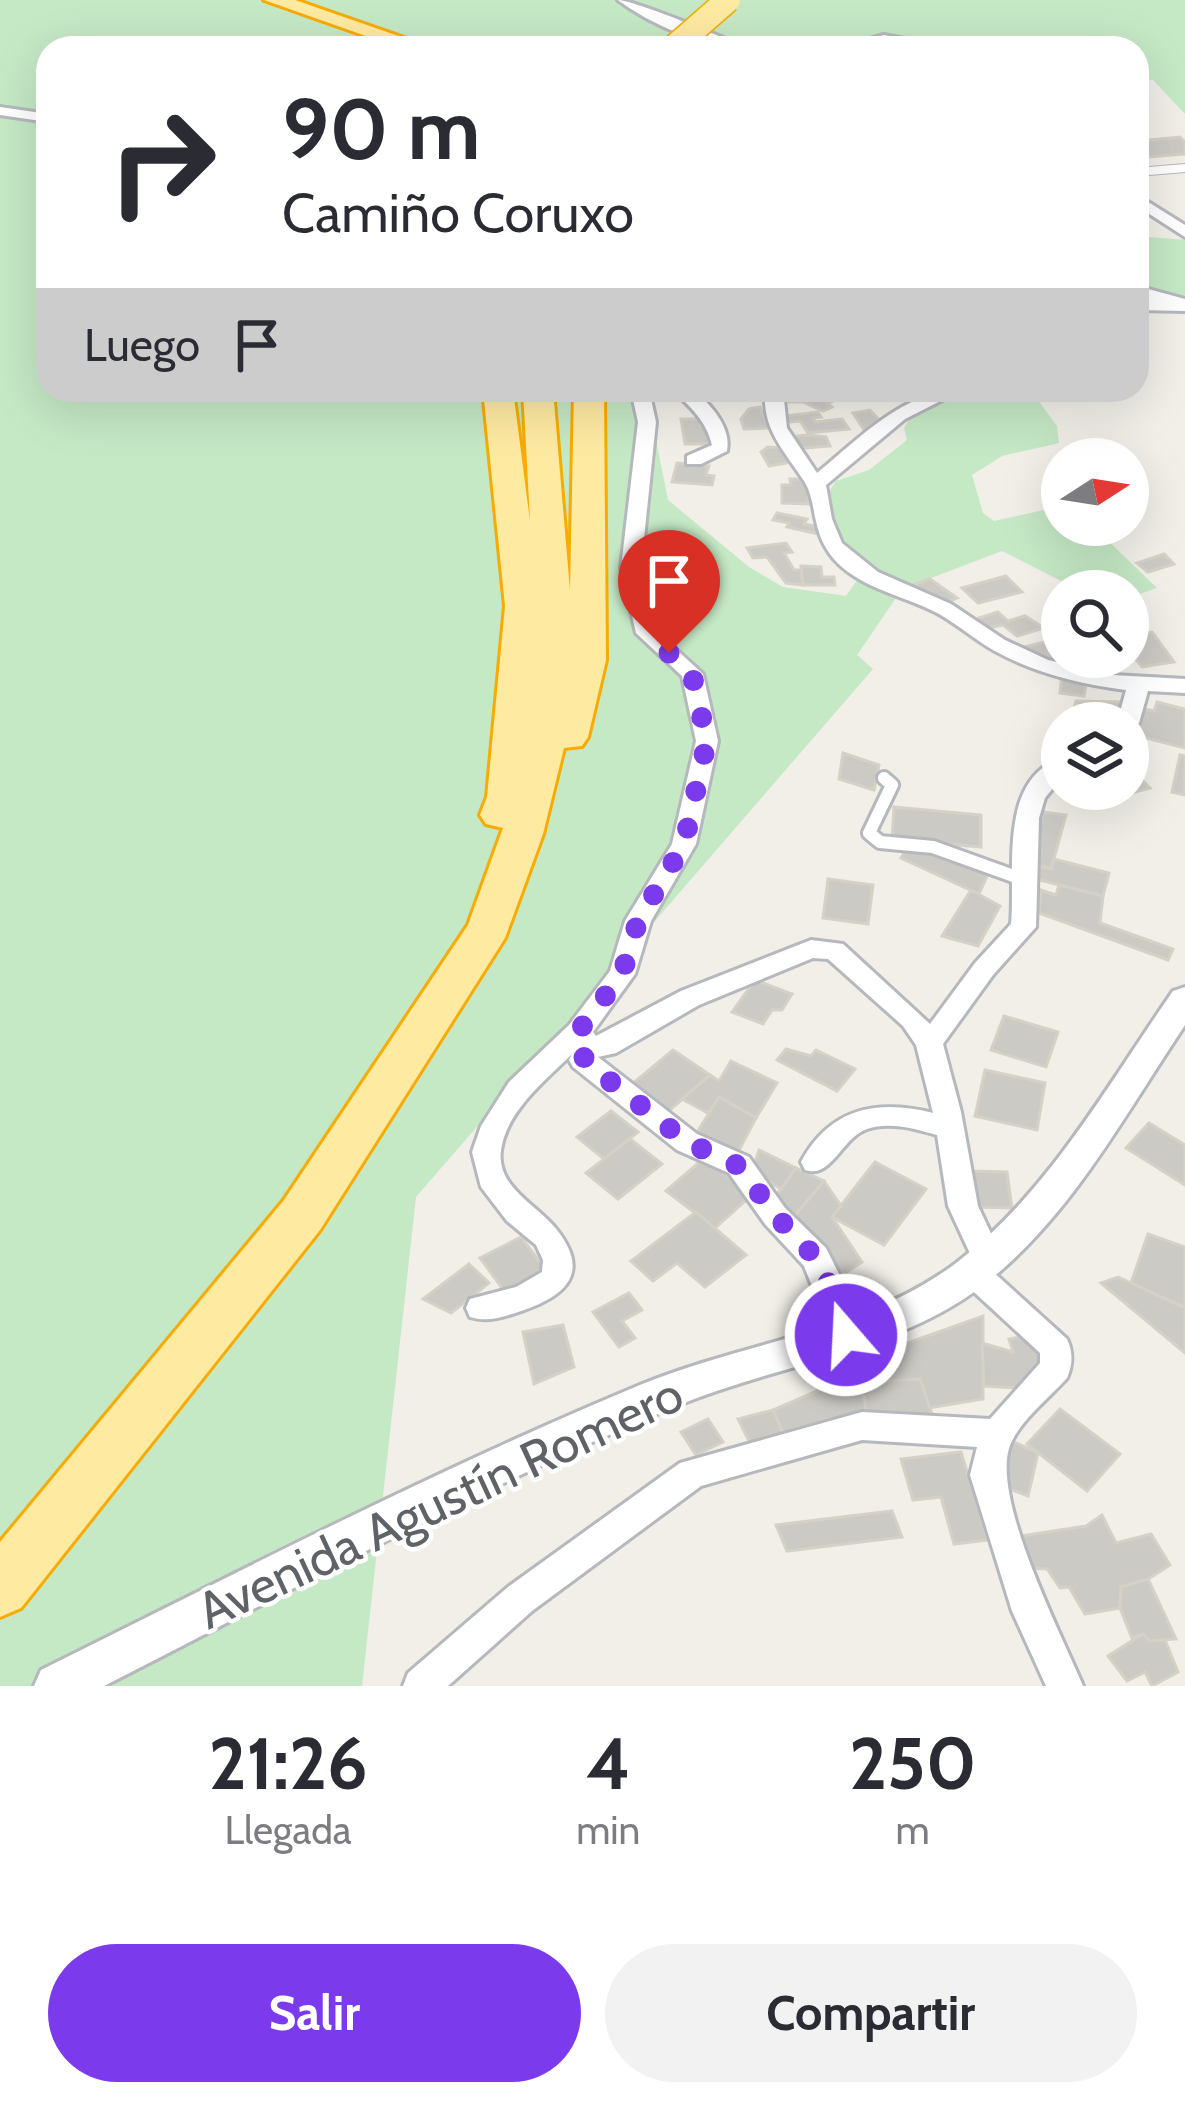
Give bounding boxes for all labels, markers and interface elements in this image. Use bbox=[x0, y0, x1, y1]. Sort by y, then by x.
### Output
text: 90 m bbox=[282, 78, 480, 180]
icon: right bbox=[84, 84, 240, 240]
text: Camiño Coruxo bbox=[282, 180, 634, 246]
icon: arrive bbox=[224, 312, 290, 378]
text: Luego bbox=[84, 318, 200, 372]
north arrow bbox=[1041, 438, 1149, 546]
map controls bbox=[1041, 438, 1149, 810]
pin bbox=[618, 530, 720, 653]
icon: arrive bbox=[636, 548, 702, 614]
button: search bbox=[1041, 570, 1149, 678]
button: layers bbox=[1041, 702, 1149, 810]
position arrow bbox=[783, 1272, 909, 1398]
street label: Avenida Agustín Romero bbox=[187, 1362, 693, 1642]
text: 21:26 bbox=[208, 1720, 368, 1807]
text: 4 bbox=[586, 1720, 631, 1807]
text: 250 bbox=[849, 1720, 976, 1807]
text: Llegada bbox=[225, 1806, 352, 1854]
text: min bbox=[576, 1806, 640, 1854]
text: m bbox=[896, 1806, 930, 1854]
button: Salir bbox=[48, 1944, 581, 2082]
button: Compartir bbox=[605, 1944, 1137, 2082]

